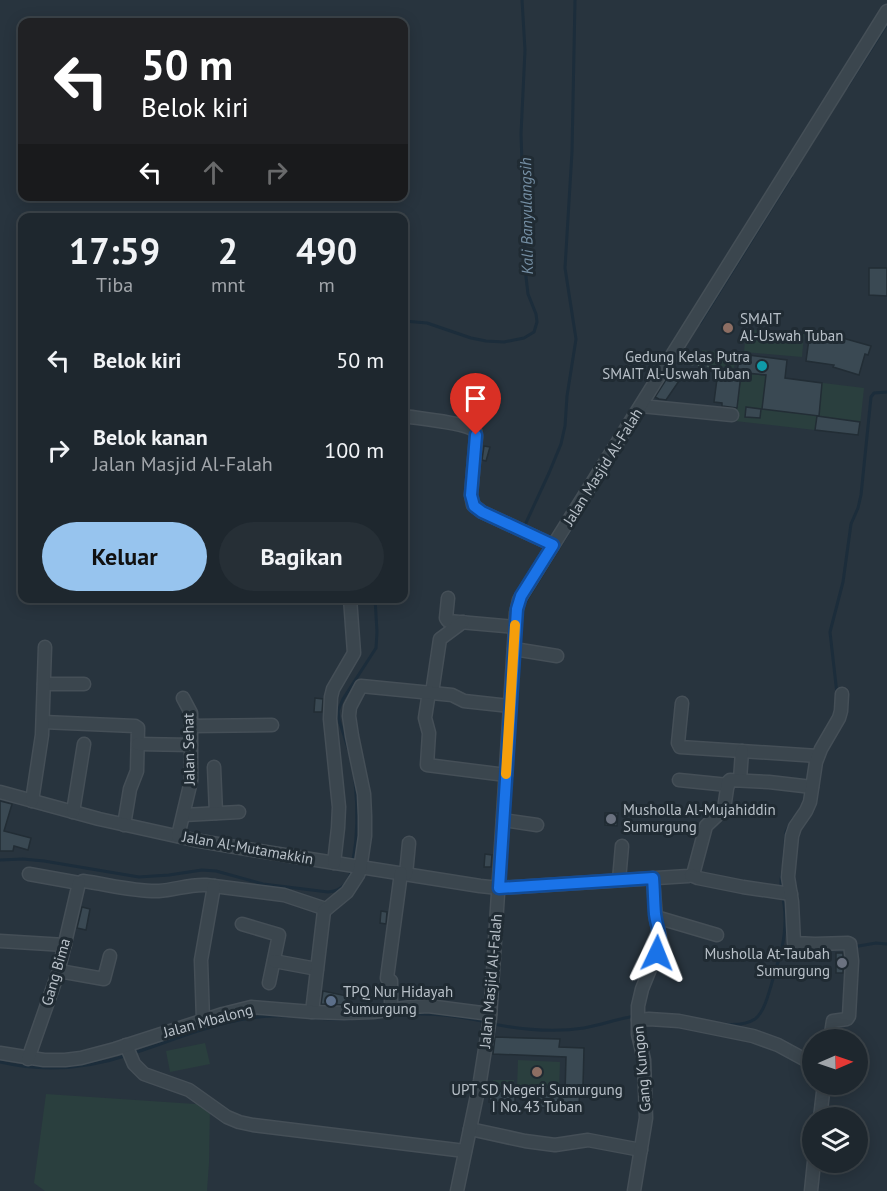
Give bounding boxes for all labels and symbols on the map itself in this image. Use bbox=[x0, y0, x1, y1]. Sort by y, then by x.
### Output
water label: Kali Banyulangsih bbox=[515, 157, 537, 275]
place label: SMAIT Al-Uswah Tuban bbox=[740, 309, 843, 345]
marker: SMAIT Al-Uswah Tuban bbox=[721, 321, 735, 335]
place label: Gedung Kelas Putra SMAIT Al-Uswah Tuban bbox=[602, 347, 750, 383]
marker: Gedung Kelas Putra SMAIT Al-Uswah Tuban bbox=[755, 359, 769, 373]
pin bbox=[450, 373, 501, 435]
street label: Jalan Masjid Al-Falah bbox=[558, 405, 646, 530]
street label: Jalan Sehat bbox=[178, 713, 199, 786]
place label: Musholla Al-Mujahiddin Sumurgung bbox=[623, 800, 776, 836]
marker: Musholla Al-Mujahiddin Sumurgung bbox=[604, 812, 618, 826]
street label: Jalan Al-Mutamakkin bbox=[180, 826, 315, 868]
street label: Jalan Masjid Al-Falah bbox=[475, 913, 506, 1050]
position arrow bbox=[625, 921, 689, 985]
street label: Gang Bima bbox=[37, 936, 74, 1008]
place label: Musholla At-Taubah Sumurgung bbox=[704, 944, 830, 980]
marker: Musholla At-Taubah Sumurgung bbox=[835, 956, 849, 970]
place label: TPQ Nur Hidayah Sumurgung bbox=[343, 982, 453, 1018]
marker: TPQ Nur Hidayah Sumurgung bbox=[324, 994, 338, 1008]
street label: Jalan Mbalong bbox=[160, 999, 255, 1042]
street label: Gang Kungon bbox=[628, 1025, 655, 1113]
north arrow bbox=[802, 1029, 868, 1095]
marker: UPT SD Negeri Sumurgung I No. 43 Tuban bbox=[530, 1065, 544, 1079]
place label: UPT SD Negeri Sumurgung I No. 43 Tuban bbox=[451, 1080, 623, 1116]

